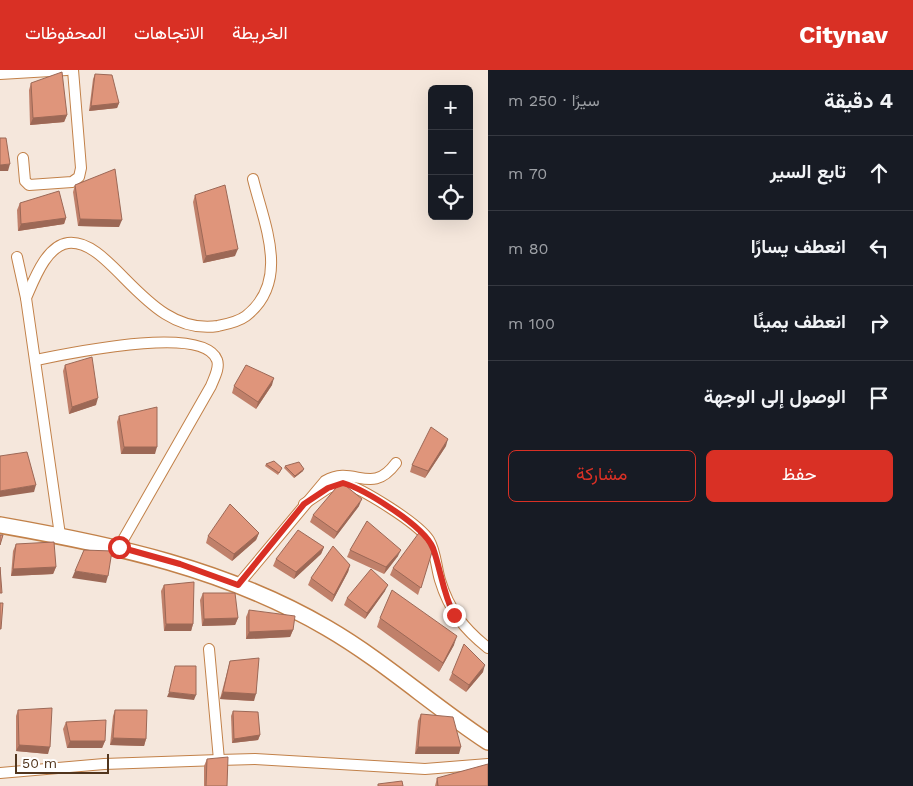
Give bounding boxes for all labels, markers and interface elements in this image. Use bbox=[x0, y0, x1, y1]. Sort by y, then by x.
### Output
text: Citynav bbox=[799, 21, 888, 49]
text: المحفوظات bbox=[25, 22, 106, 43]
text: الاتجاهات bbox=[134, 22, 204, 43]
text: الخريطة bbox=[232, 22, 288, 43]
map controls bbox=[428, 85, 473, 220]
button: + bbox=[428, 85, 473, 130]
text: 4 دقيقة bbox=[824, 88, 893, 113]
text: سيرًا · 250 m bbox=[508, 91, 600, 110]
button: − bbox=[428, 130, 473, 175]
icon: ahead bbox=[865, 159, 893, 187]
text: تابع السير bbox=[770, 160, 846, 183]
text: 70 m bbox=[508, 164, 547, 183]
button: locate bbox=[428, 175, 473, 220]
icon: left bbox=[865, 234, 893, 262]
text: انعطف يسارًا bbox=[751, 235, 846, 258]
text: 80 m bbox=[508, 239, 549, 258]
icon: right bbox=[865, 309, 893, 337]
text: انعطف يمينًا bbox=[753, 310, 846, 333]
text: 100 m bbox=[508, 314, 555, 333]
icon: arrive bbox=[865, 384, 893, 412]
text: الوصول إلى الوجهة bbox=[704, 385, 846, 408]
button: مشاركة bbox=[508, 450, 696, 502]
button: حفظ bbox=[706, 450, 893, 502]
route start bbox=[108, 536, 131, 559]
route end bbox=[443, 604, 466, 627]
scale bar bbox=[15, 751, 109, 774]
text: 50 m bbox=[22, 755, 57, 771]

